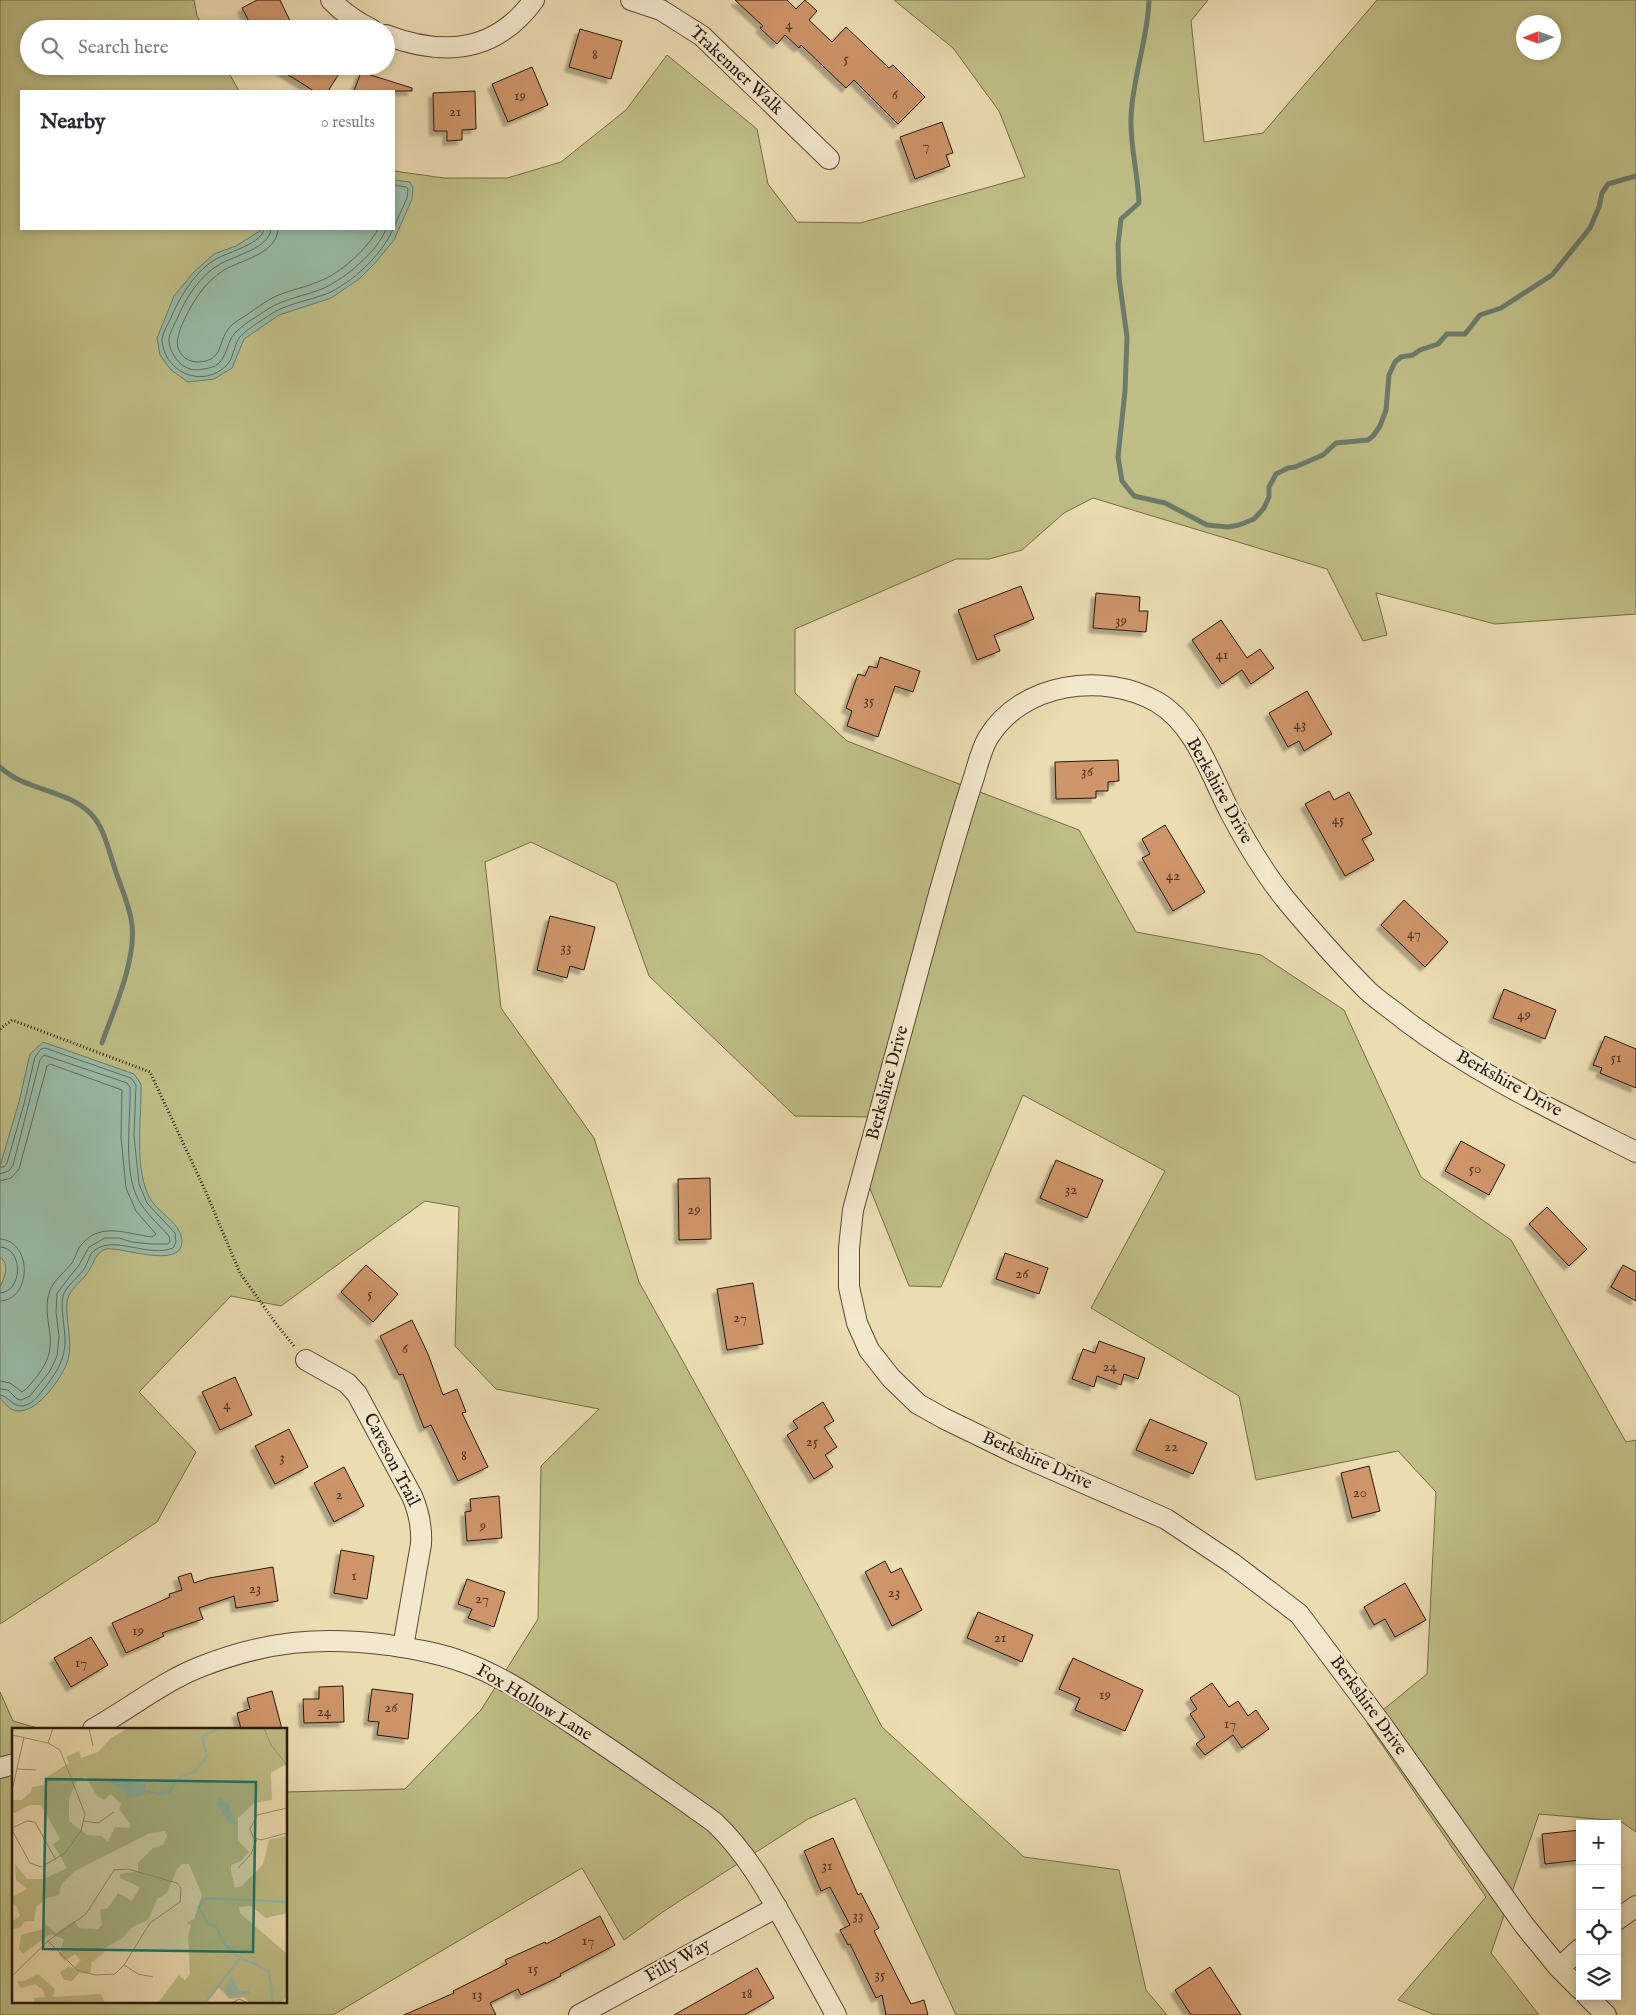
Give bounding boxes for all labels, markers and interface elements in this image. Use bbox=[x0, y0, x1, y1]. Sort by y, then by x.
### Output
house number: 4 bbox=[785, 15, 793, 34]
north arrow bbox=[1516, 15, 1561, 60]
search box bbox=[20, 20, 395, 75]
street label: Trakenner Walk bbox=[684, 22, 788, 121]
icon: search bbox=[38, 34, 66, 62]
text: Search here bbox=[78, 36, 169, 60]
house number: 8 bbox=[592, 45, 598, 64]
house number: 5 bbox=[843, 49, 849, 68]
house number: 6 bbox=[892, 85, 899, 104]
house number: 19 bbox=[514, 86, 526, 105]
house number: 21 bbox=[449, 102, 461, 121]
text: Nearby bbox=[40, 109, 105, 136]
text: 0 results bbox=[321, 113, 375, 133]
house number: 7 bbox=[922, 136, 930, 155]
house number: 39 bbox=[1115, 611, 1127, 630]
house number: 41 bbox=[1216, 645, 1228, 664]
house number: 35 bbox=[863, 691, 875, 710]
house number: 43 bbox=[1294, 715, 1306, 734]
street label: Berkshire Drive bbox=[1180, 734, 1258, 848]
house number: 36 bbox=[1081, 762, 1094, 781]
house number: 45 bbox=[1332, 810, 1345, 829]
house number: 42 bbox=[1166, 866, 1180, 885]
house number: 47 bbox=[1407, 924, 1421, 943]
house number: 33 bbox=[560, 938, 572, 957]
house number: 49 bbox=[1517, 1005, 1531, 1024]
street label: Berkshire Drive bbox=[862, 1023, 914, 1143]
street label: Berkshire Drive bbox=[1452, 1045, 1566, 1123]
house number: 51 bbox=[1610, 1048, 1622, 1067]
house number: 50 bbox=[1469, 1159, 1481, 1178]
house number: 32 bbox=[1065, 1180, 1077, 1199]
house number: 29 bbox=[687, 1200, 701, 1219]
house number: 26 bbox=[1015, 1264, 1029, 1283]
house number: 5 bbox=[367, 1284, 373, 1303]
house number: 27 bbox=[733, 1308, 747, 1327]
house number: 6 bbox=[402, 1339, 409, 1358]
house number: 24 bbox=[1103, 1357, 1118, 1376]
house number: 4 bbox=[223, 1395, 231, 1414]
street label: Caveson Trail bbox=[358, 1409, 424, 1511]
street label: Berkshire Drive bbox=[979, 1427, 1095, 1495]
house number: 25 bbox=[806, 1432, 819, 1451]
house number: 22 bbox=[1164, 1437, 1178, 1456]
house number: 8 bbox=[461, 1446, 467, 1465]
house number: 3 bbox=[279, 1448, 285, 1467]
house number: 20 bbox=[1353, 1483, 1367, 1502]
house number: 2 bbox=[335, 1485, 343, 1504]
house number: 9 bbox=[479, 1516, 486, 1535]
house number: 1 bbox=[351, 1566, 357, 1585]
house number: 23 bbox=[249, 1579, 261, 1598]
house number: 23 bbox=[888, 1583, 900, 1602]
house number: 27 bbox=[475, 1589, 489, 1608]
house number: 19 bbox=[132, 1621, 144, 1640]
house number: 21 bbox=[994, 1628, 1006, 1647]
street label: Berkshire Drive bbox=[1324, 1652, 1412, 1760]
house number: 17 bbox=[75, 1653, 87, 1672]
street label: Fox Hollow Lane bbox=[472, 1659, 596, 1747]
house number: 19 bbox=[1099, 1685, 1111, 1704]
house number: 26 bbox=[384, 1698, 398, 1717]
house number: 24 bbox=[317, 1702, 332, 1721]
house number: 17 bbox=[1224, 1714, 1236, 1733]
inset map bbox=[12, 1728, 288, 2002]
map controls bbox=[1576, 1820, 1621, 2000]
button: + bbox=[1576, 1820, 1621, 1865]
house number: 31 bbox=[821, 1856, 833, 1875]
button: − bbox=[1576, 1865, 1621, 1910]
house number: 33 bbox=[852, 1906, 864, 1925]
button: locate bbox=[1576, 1910, 1621, 1955]
house number: 17 bbox=[582, 1931, 594, 1950]
street label: Filly Way bbox=[641, 1934, 715, 1988]
button: layers bbox=[1576, 1955, 1621, 2000]
house number: 15 bbox=[527, 1959, 539, 1978]
house number: 35 bbox=[874, 1965, 886, 1984]
house number: 18 bbox=[741, 1984, 753, 2003]
house number: 13 bbox=[471, 1985, 483, 2004]

